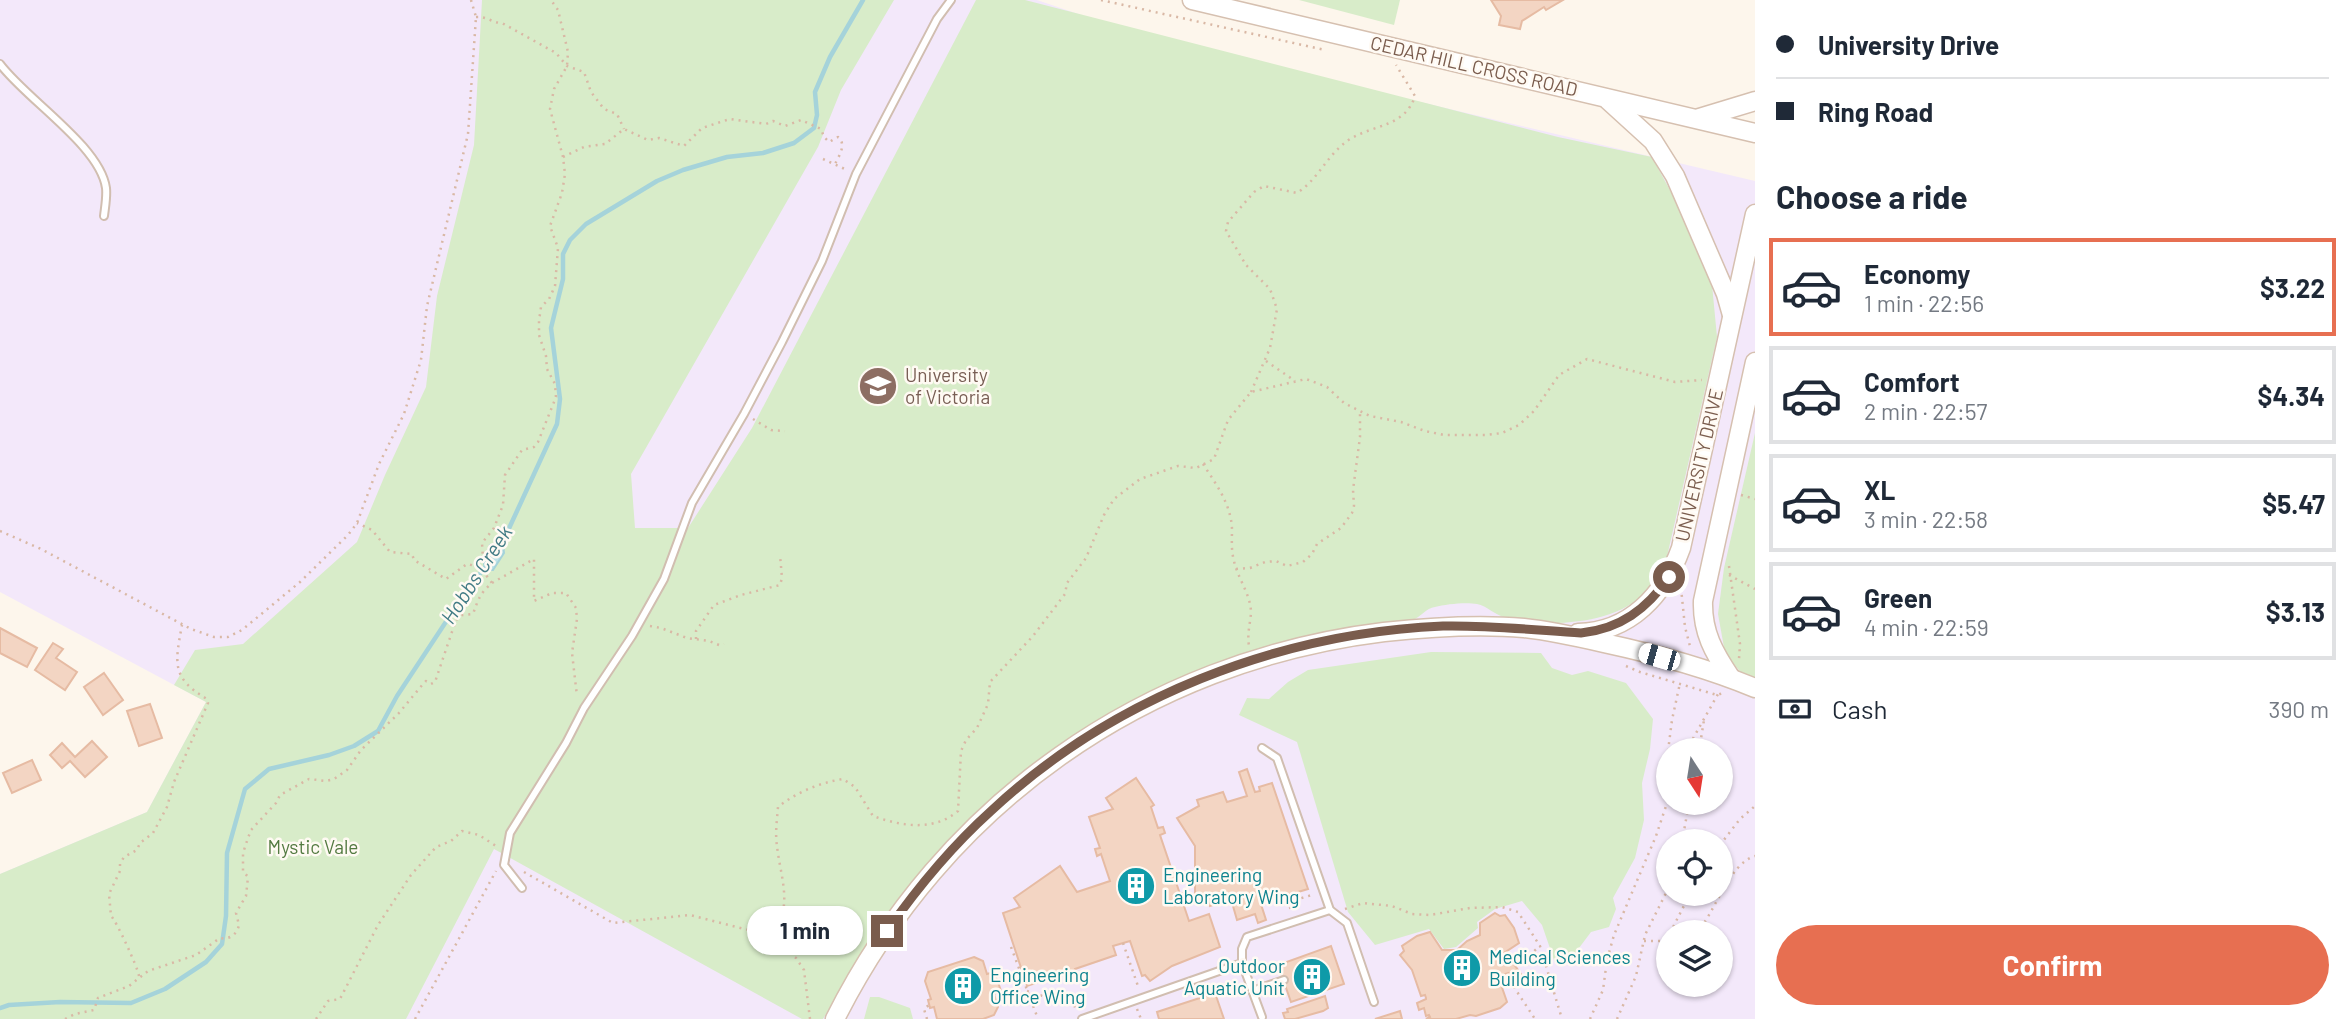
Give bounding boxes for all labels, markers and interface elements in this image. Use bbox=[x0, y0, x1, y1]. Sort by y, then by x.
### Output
text: University Drive bbox=[1818, 29, 1999, 60]
street label: CEDAR HILL CROSS ROAD bbox=[1368, 30, 1580, 101]
text: Ring Road bbox=[1818, 96, 1933, 127]
text: Choose a ride bbox=[1776, 177, 1968, 215]
icon: car bbox=[1780, 256, 1843, 319]
text: Economy bbox=[1864, 258, 1970, 289]
text: $3.22 bbox=[2260, 272, 2325, 303]
text: 1 min · 22:56 bbox=[1864, 289, 1984, 317]
place label: University of Victoria bbox=[905, 363, 990, 408]
icon: car bbox=[1780, 364, 1843, 427]
school or university icon: University of Victoria bbox=[857, 365, 899, 407]
text: Comfort bbox=[1864, 366, 1960, 397]
text: $4.34 bbox=[2258, 380, 2325, 411]
street label: UNIVERSITY DRIVE bbox=[1670, 386, 1727, 544]
text: 2 min · 22:57 bbox=[1864, 397, 1987, 425]
icon: car bbox=[1780, 472, 1843, 535]
text: XL bbox=[1864, 474, 1895, 505]
text: $5.47 bbox=[2262, 488, 2325, 519]
text: 3 min · 22:58 bbox=[1864, 505, 1988, 533]
water label: Hobbs Creek bbox=[435, 520, 517, 628]
route start bbox=[1653, 561, 1685, 593]
icon: car bbox=[1780, 580, 1843, 643]
text: Green bbox=[1864, 582, 1932, 613]
text: $3.13 bbox=[2266, 596, 2325, 627]
text: 4 min · 22:59 bbox=[1864, 613, 1989, 641]
car bbox=[1636, 641, 1683, 673]
icon: cash bbox=[1776, 690, 1814, 728]
text: Cash bbox=[1832, 693, 1887, 724]
text: 390 m bbox=[2269, 695, 2329, 723]
north arrow bbox=[1656, 738, 1732, 816]
map controls bbox=[1656, 738, 1733, 997]
button: locate bbox=[1656, 829, 1733, 906]
park label: Mystic Vale bbox=[268, 835, 358, 858]
place label: Engineering Laboratory Wing bbox=[1163, 863, 1300, 908]
building icon: Engineering Laboratory Wing bbox=[1115, 865, 1157, 907]
callout: 1 min bbox=[747, 906, 862, 956]
route end bbox=[871, 915, 903, 947]
text: 1 min bbox=[780, 916, 830, 944]
button: layers bbox=[1656, 920, 1733, 997]
button: Confirm bbox=[1776, 925, 2329, 1005]
place label: Medical Sciences Building bbox=[1489, 945, 1631, 990]
building icon: Medical Sciences Building bbox=[1441, 947, 1483, 989]
place label: Outdoor Aquatic Unit bbox=[1184, 954, 1285, 999]
building icon: Outdoor Aquatic Unit bbox=[1291, 956, 1333, 998]
place label: Engineering Office Wing bbox=[990, 963, 1089, 1008]
building icon: Engineering Office Wing bbox=[942, 965, 984, 1007]

